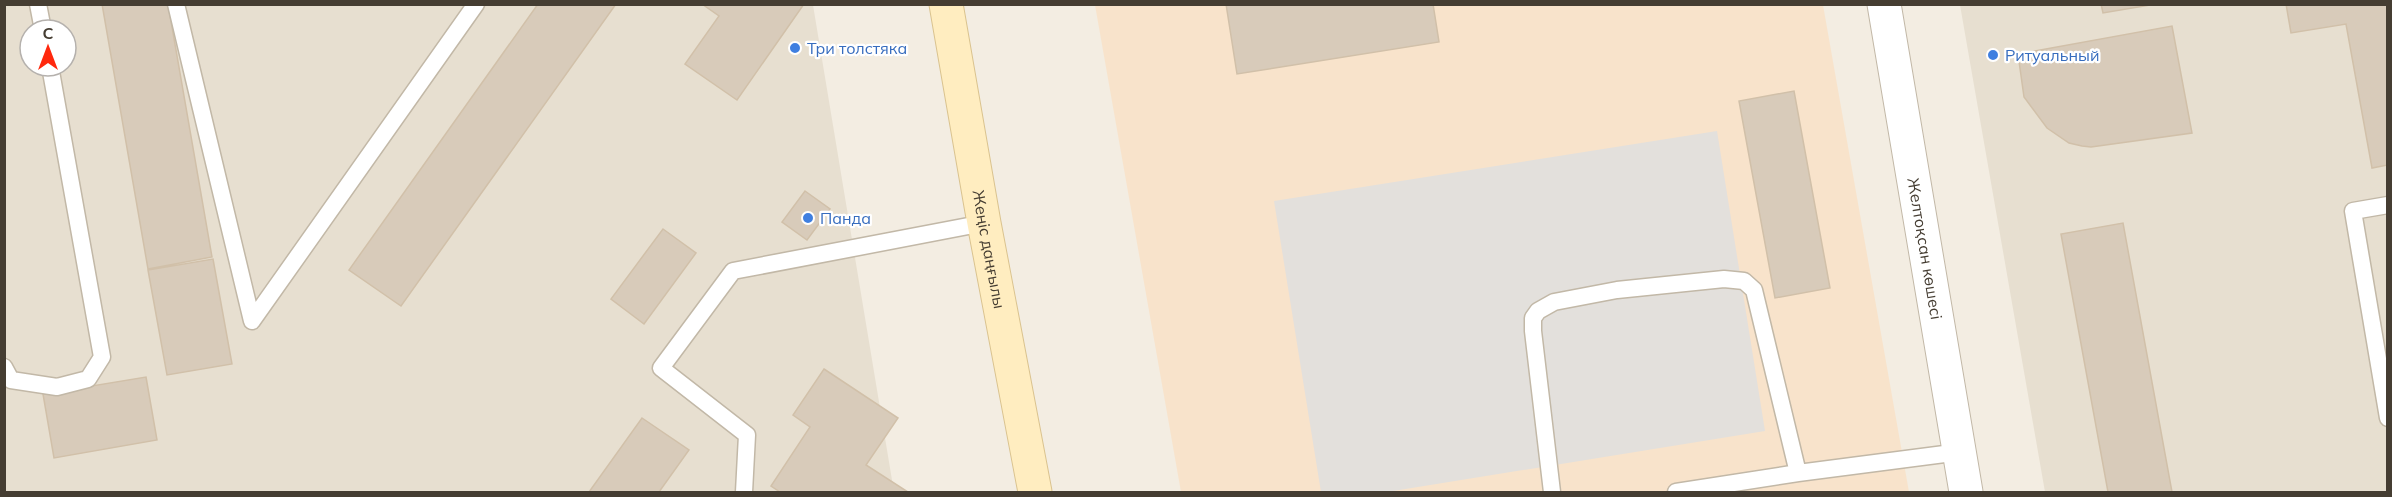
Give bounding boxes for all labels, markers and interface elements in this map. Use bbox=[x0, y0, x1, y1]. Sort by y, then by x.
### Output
north arrow bbox=[18, 18, 78, 78]
text: С bbox=[43, 23, 54, 43]
place label: Три толстяка bbox=[807, 38, 907, 58]
marker: Три толстяка bbox=[788, 41, 802, 55]
place label: Ритуальный bbox=[2005, 45, 2100, 65]
marker: Ритуальный bbox=[1986, 48, 2000, 62]
street label: Желтоқсан көшесі bbox=[1903, 176, 1947, 321]
street label: Жеңіс даңғылы bbox=[968, 188, 1010, 310]
place label: Панда bbox=[820, 208, 871, 228]
marker: Панда bbox=[801, 211, 815, 225]

